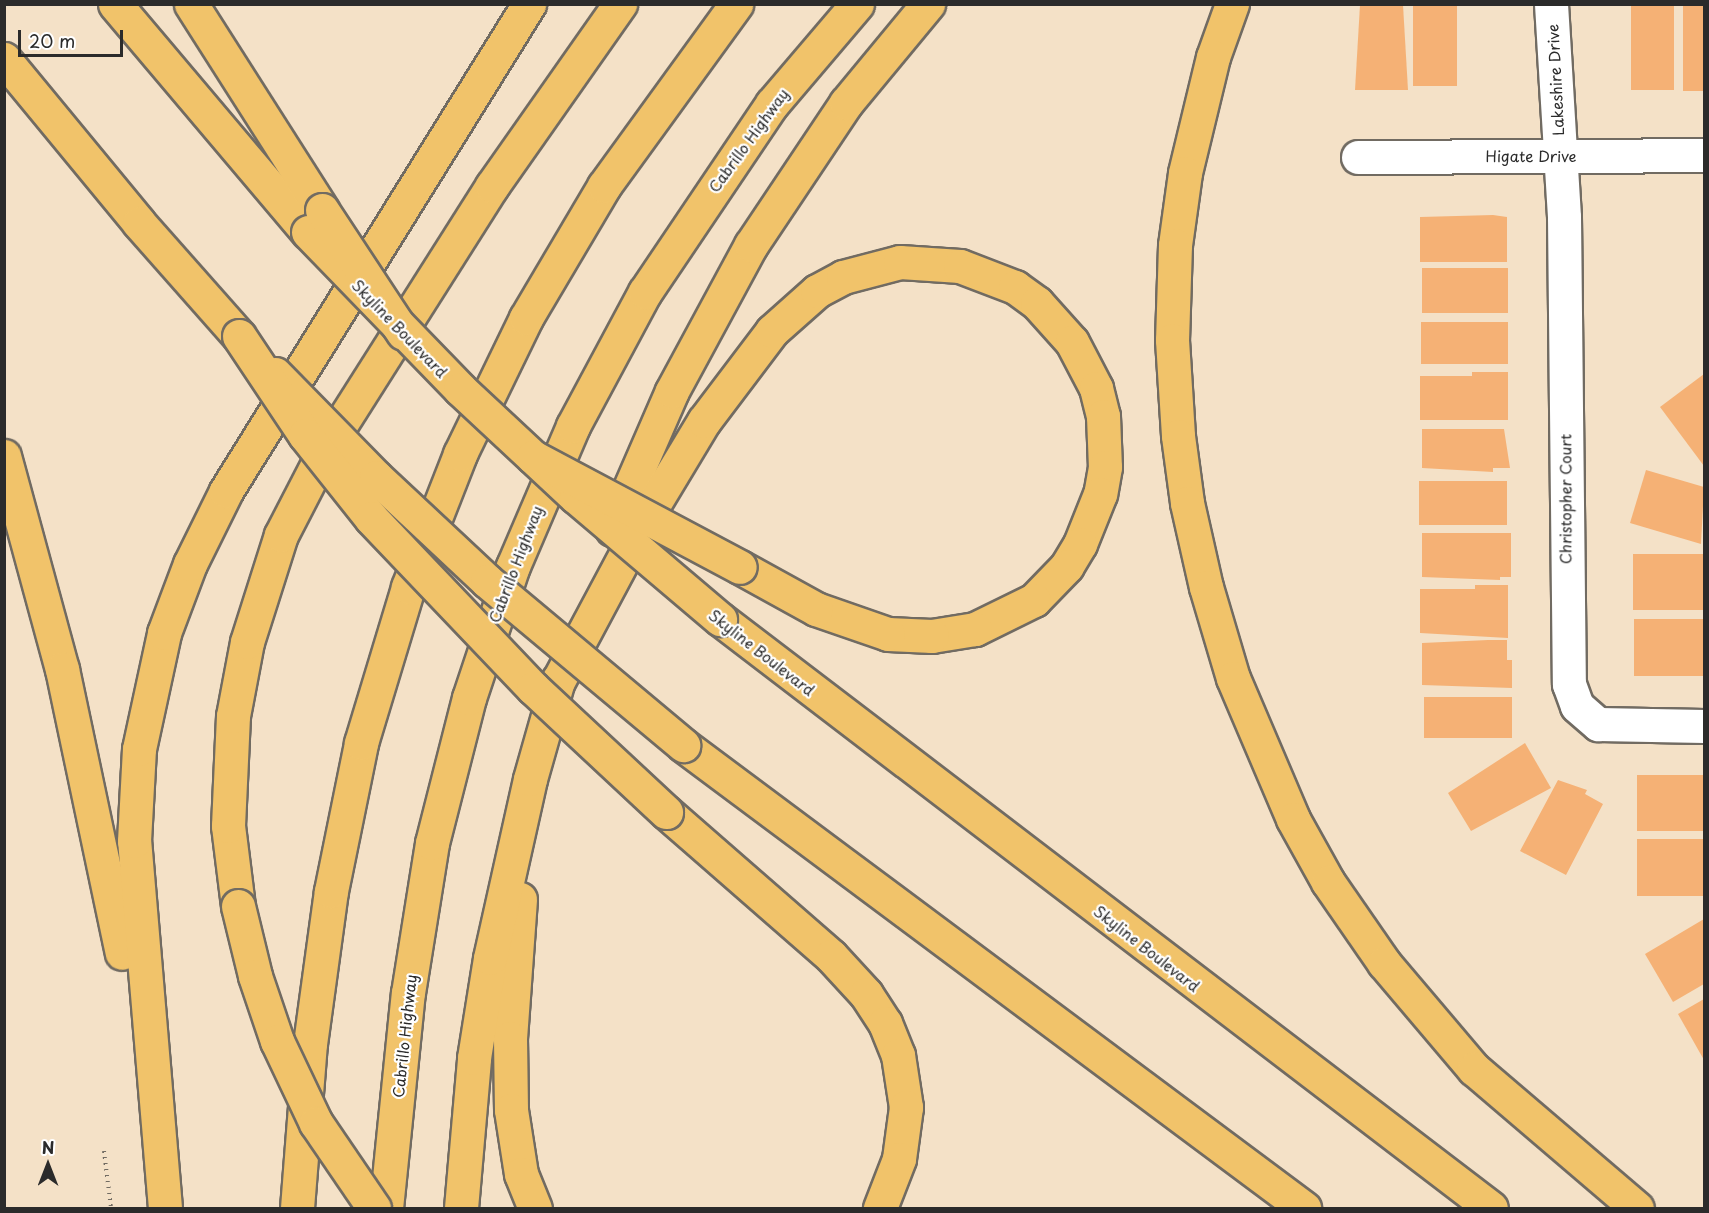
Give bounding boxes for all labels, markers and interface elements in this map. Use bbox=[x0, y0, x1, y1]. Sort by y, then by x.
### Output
scale bar bbox=[21, 18, 126, 56]
street label: Lakeshire Drive bbox=[1543, 24, 1567, 136]
text: 20 m bbox=[29, 27, 75, 54]
street label: Cabrillo Highway bbox=[704, 85, 792, 195]
street label: Higate Drive bbox=[1486, 147, 1576, 165]
street label: Skyline Boulevard bbox=[348, 275, 452, 381]
street label: Christopher Court bbox=[1556, 433, 1574, 565]
street label: Cabrillo Highway bbox=[484, 503, 546, 625]
street label: Skyline Boulevard bbox=[705, 605, 819, 699]
street label: Skyline Boulevard bbox=[1090, 901, 1204, 995]
street label: Cabrillo Highway bbox=[389, 974, 419, 1098]
north arrow bbox=[18, 1135, 78, 1195]
text: N bbox=[42, 1135, 54, 1159]

